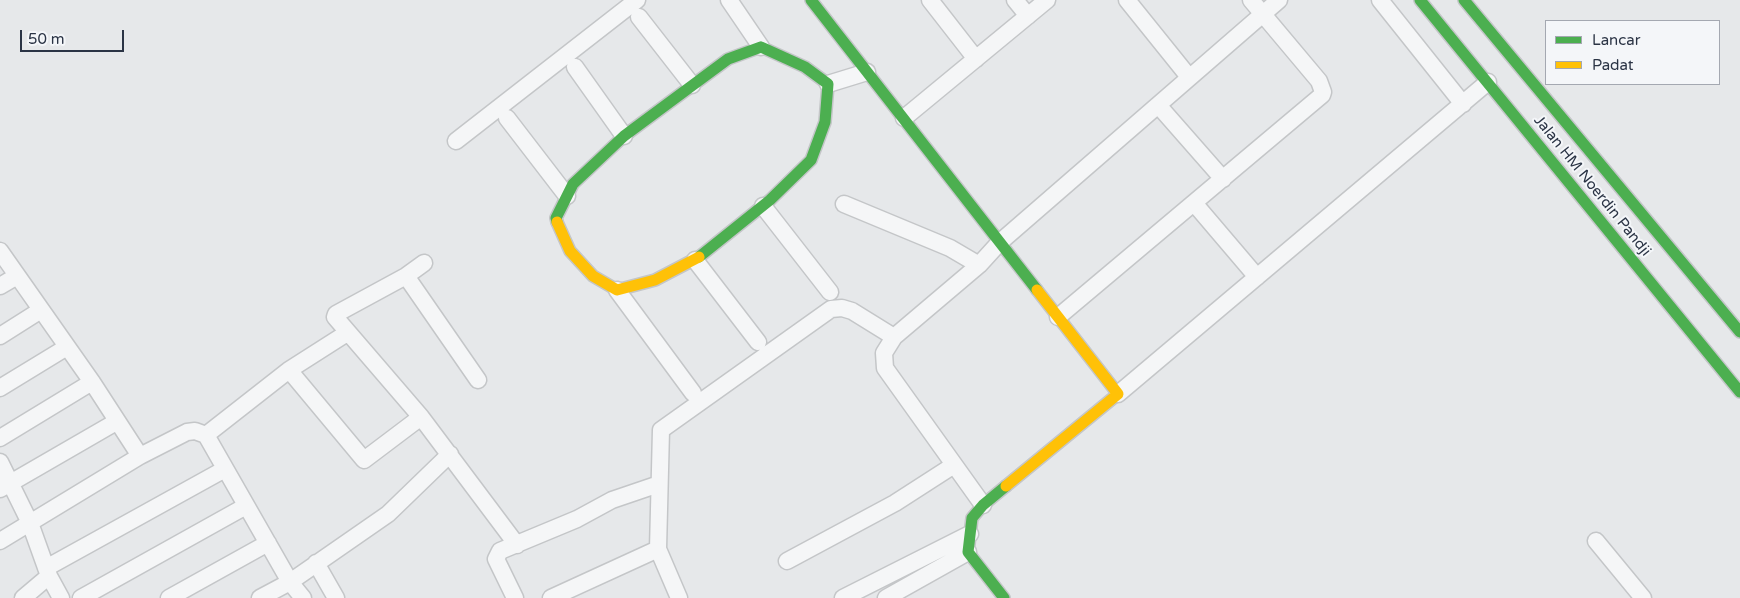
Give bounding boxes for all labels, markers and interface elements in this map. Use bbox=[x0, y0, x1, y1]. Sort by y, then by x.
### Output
scale bar bbox=[22, 20, 126, 52]
legend bbox=[1545, 20, 1720, 85]
text: 50 m bbox=[28, 30, 65, 48]
text: Lancar bbox=[1592, 31, 1640, 49]
text: Padat bbox=[1592, 56, 1634, 74]
street label: Jalan HM Noerdin Pandji bbox=[1530, 112, 1654, 260]

